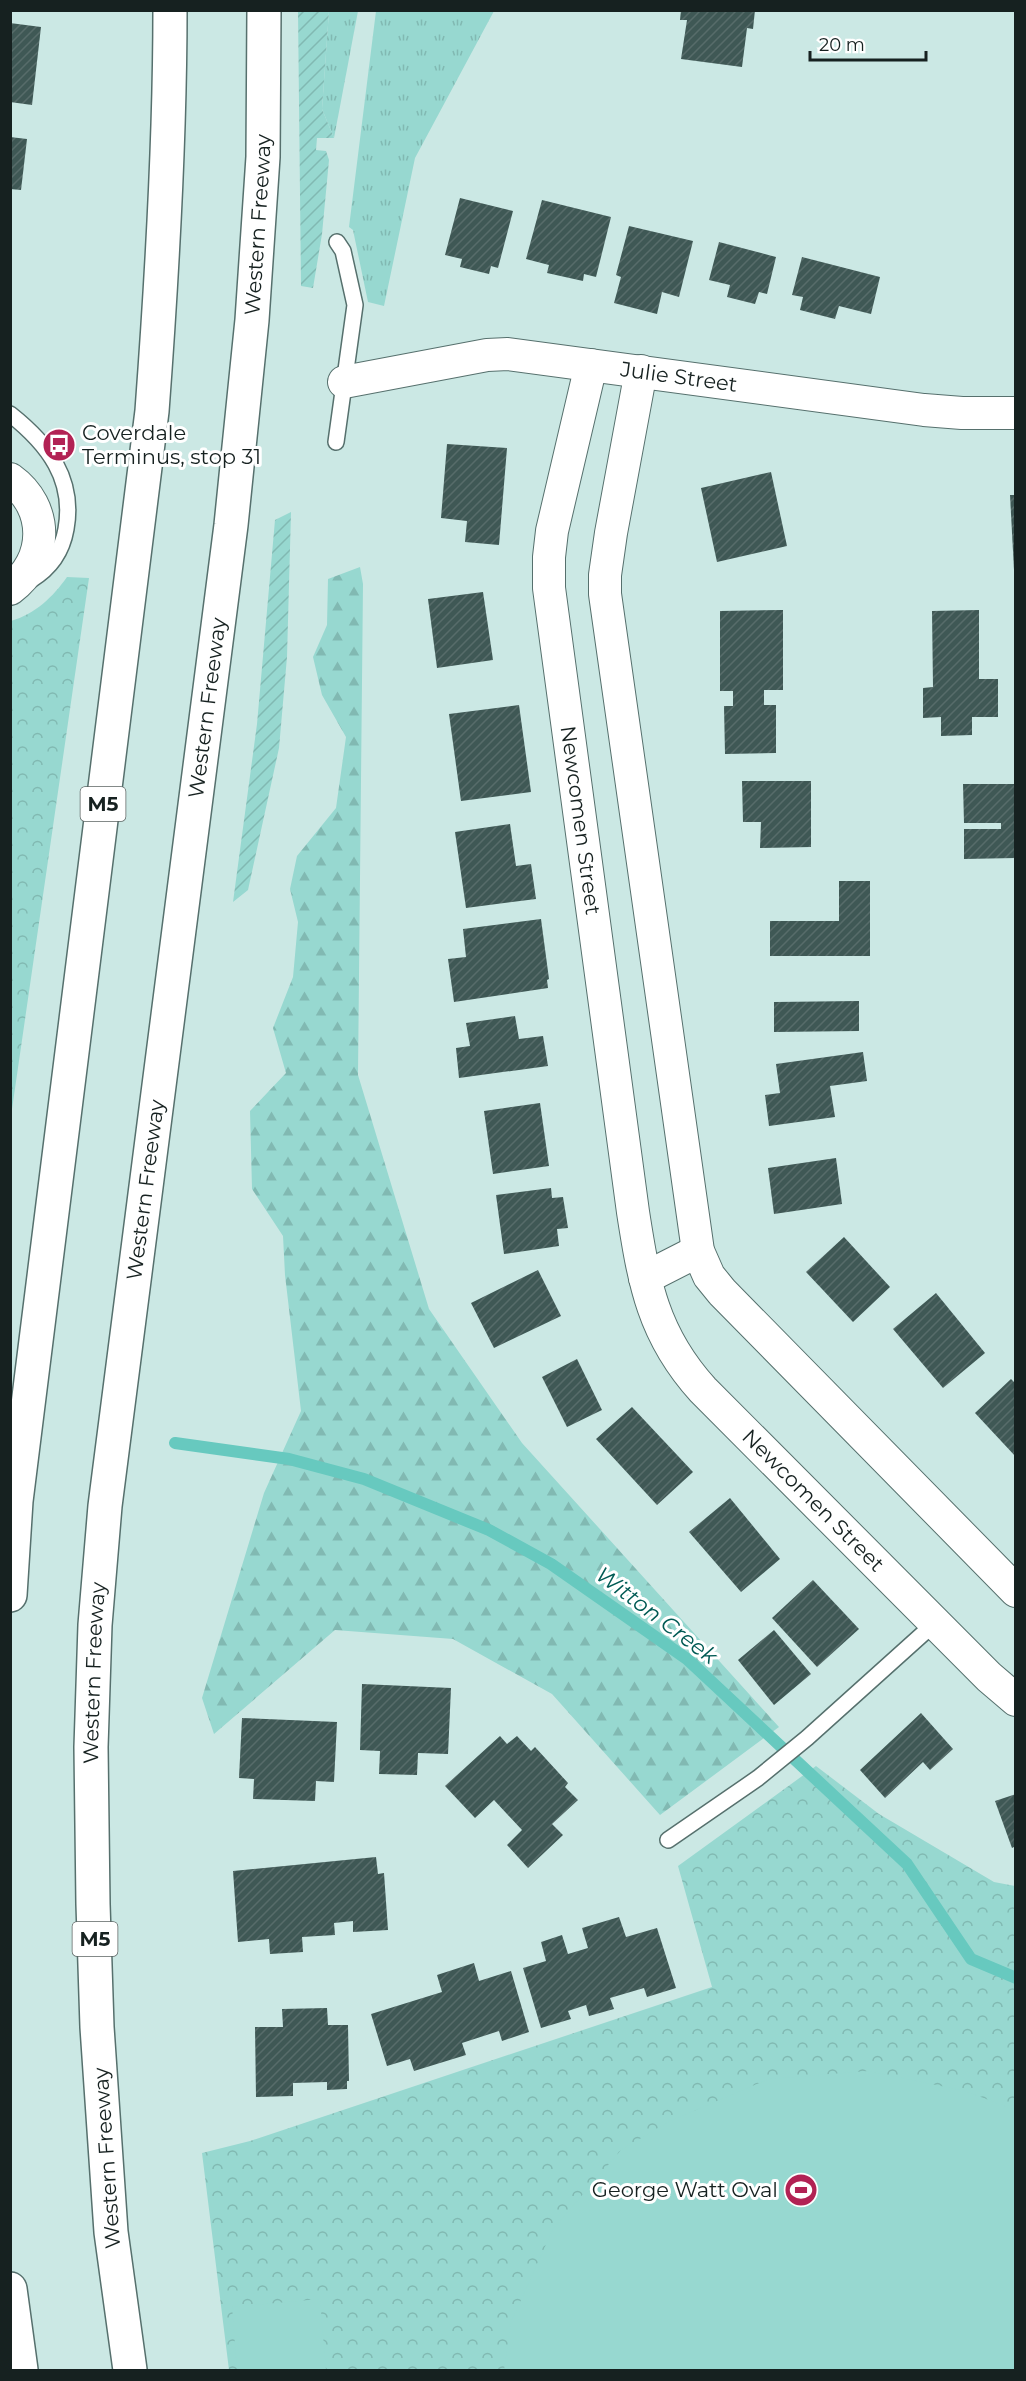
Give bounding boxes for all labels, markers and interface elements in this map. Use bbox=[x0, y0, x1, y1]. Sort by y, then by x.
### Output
scale bar bbox=[810, 24, 926, 62]
text: 20 m bbox=[819, 34, 865, 56]
street label: Western Freeway bbox=[239, 133, 275, 316]
street label: Julie Street bbox=[618, 356, 739, 397]
place label: Coverdale Terminus, stop 31 bbox=[82, 420, 261, 469]
bus stop icon: Coverdale Terminus, stop 31 bbox=[41, 427, 77, 463]
street label: Western Freeway bbox=[183, 615, 231, 800]
street label: Newcomen Street bbox=[556, 724, 606, 916]
road number: M5 bbox=[80, 787, 126, 821]
street label: Western Freeway bbox=[121, 1098, 169, 1282]
street label: Newcomen Street bbox=[737, 1424, 890, 1577]
water label: Witton Creek bbox=[591, 1561, 724, 1670]
street label: Western Freeway bbox=[78, 1580, 111, 1764]
road number: M5 bbox=[72, 1922, 118, 1956]
street label: Western Freeway bbox=[88, 2066, 125, 2250]
sports icon: George Watt Oval bbox=[783, 2172, 819, 2208]
place label: George Watt Oval bbox=[592, 2177, 778, 2202]

